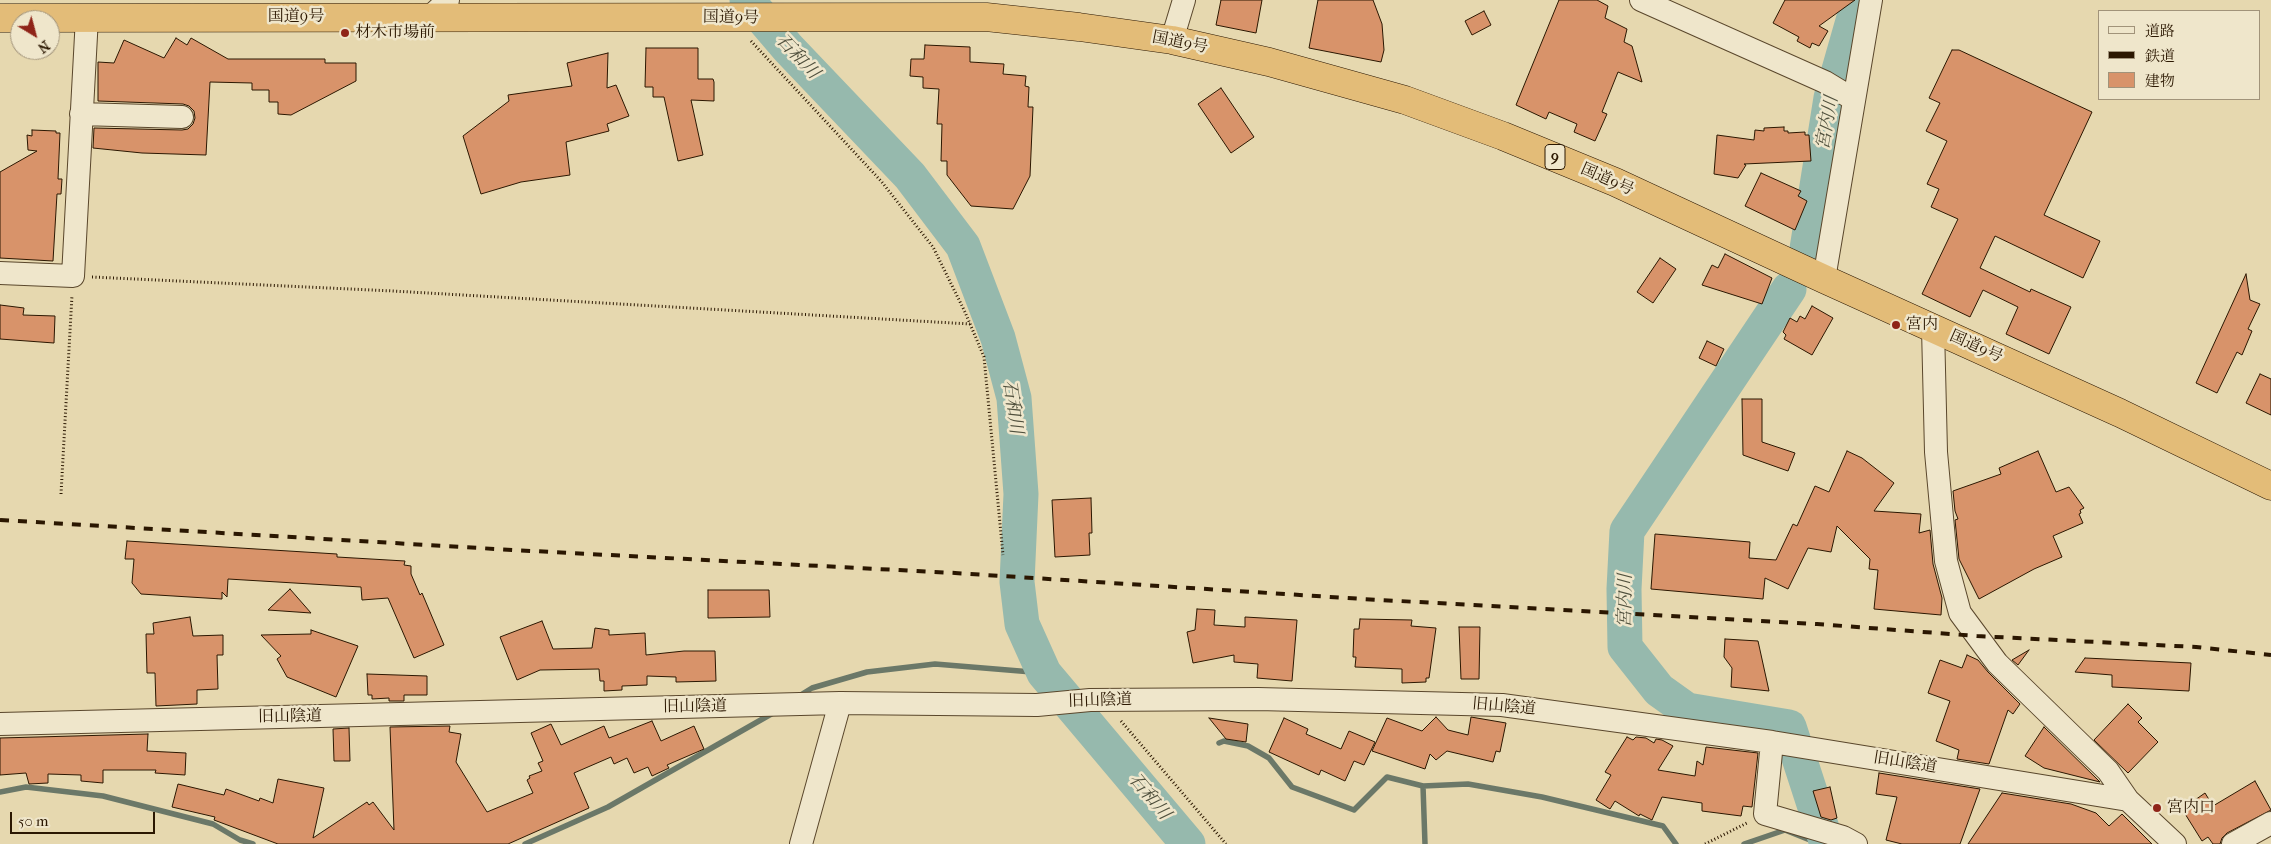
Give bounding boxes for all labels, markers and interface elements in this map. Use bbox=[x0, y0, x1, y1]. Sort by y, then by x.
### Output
street label: 国道9号 bbox=[268, 7, 324, 27]
street label: 国道9号 bbox=[703, 8, 759, 28]
north arrow bbox=[10, 10, 60, 60]
legend bbox=[2098, 10, 2261, 100]
text: 道路 bbox=[2145, 22, 2175, 40]
place label: 材木市場前 bbox=[355, 23, 435, 43]
marker: 材木市場前 bbox=[339, 27, 351, 39]
street label: 国道9号 bbox=[1150, 28, 1210, 58]
water label: 石和川 bbox=[771, 30, 823, 84]
text: N bbox=[34, 37, 53, 57]
text: 鉄道 bbox=[2145, 47, 2175, 65]
text: 建物 bbox=[2145, 72, 2175, 90]
water label: 宮内川 bbox=[1813, 95, 1843, 151]
road number: 9 bbox=[1545, 144, 1565, 170]
street label: 国道9号 bbox=[1577, 160, 1637, 200]
place label: 宮内 bbox=[1906, 315, 1938, 335]
marker: 宮内 bbox=[1890, 319, 1902, 331]
street label: 国道9号 bbox=[1946, 327, 2006, 367]
water label: 石和川 bbox=[998, 379, 1026, 435]
water label: 宮内川 bbox=[1615, 574, 1637, 628]
street label: 旧山陰道 bbox=[1068, 690, 1132, 712]
street label: 旧山陰道 bbox=[1471, 695, 1537, 719]
street label: 旧山陰道 bbox=[663, 697, 727, 717]
street label: 旧山陰道 bbox=[258, 707, 322, 727]
street label: 旧山陰道 bbox=[1872, 749, 1938, 777]
water label: 石和川 bbox=[1123, 769, 1175, 825]
place label: 宮内口 bbox=[2167, 798, 2215, 818]
scale bar bbox=[12, 802, 158, 834]
marker: 宮内口 bbox=[2151, 802, 2163, 814]
text: 50 m bbox=[18, 812, 48, 830]

